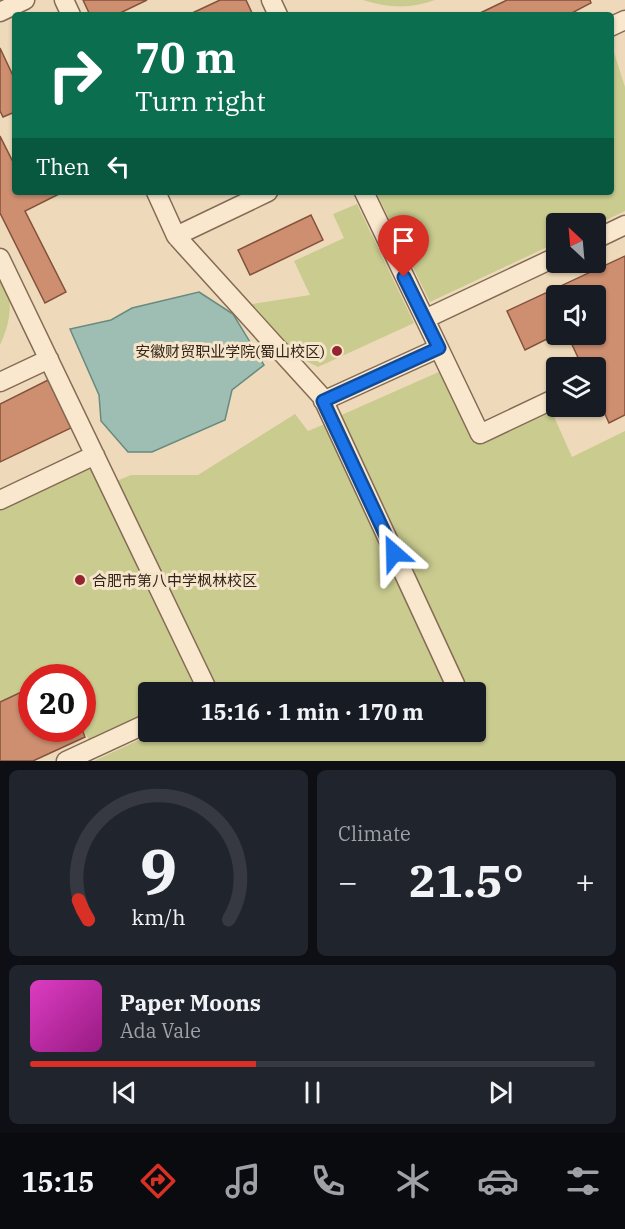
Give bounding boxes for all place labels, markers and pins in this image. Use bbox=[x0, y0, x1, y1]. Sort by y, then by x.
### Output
pin bbox=[378, 215, 429, 277]
place label: 安徽财贸职业学院(蜀山校区) bbox=[135, 342, 325, 361]
marker: 安徽财贸职业学院(蜀山校区) bbox=[330, 344, 344, 358]
place label: 合肥市第八中学枫林校区 bbox=[92, 571, 257, 590]
marker: 合肥市第八中学枫林校区 bbox=[73, 573, 87, 587]

